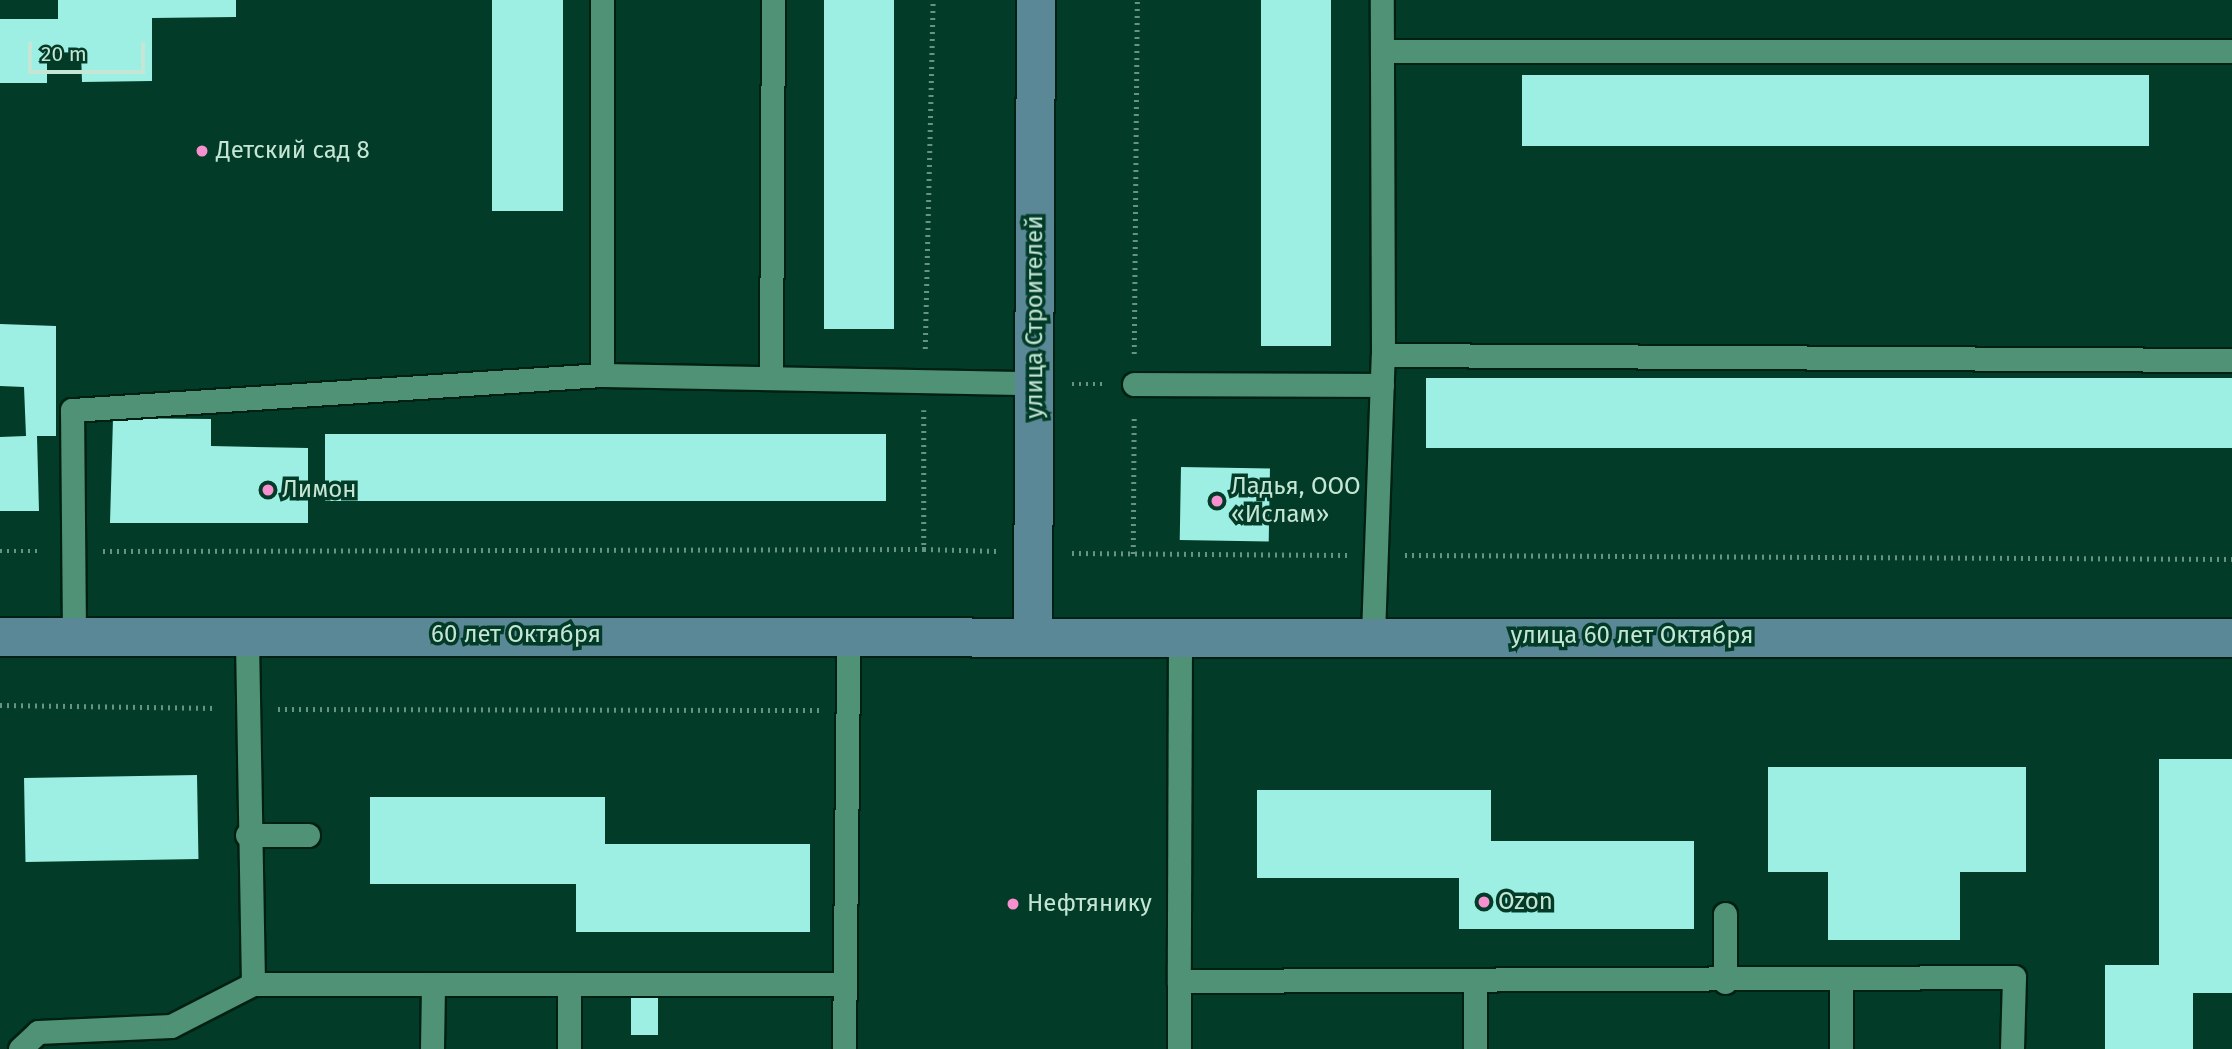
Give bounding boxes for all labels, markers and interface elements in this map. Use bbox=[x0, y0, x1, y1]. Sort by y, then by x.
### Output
scale bar bbox=[32, 28, 149, 72]
text: 20 m bbox=[41, 41, 87, 67]
place label: Детский сад 8 bbox=[216, 137, 370, 165]
marker: Детский сад 8 bbox=[194, 143, 210, 159]
street label: улица Строителей bbox=[1021, 215, 1049, 419]
place label: Ладья, ООО «Ислам» bbox=[1231, 473, 1361, 529]
place label: Лимон bbox=[282, 476, 357, 504]
marker: Лимон bbox=[260, 482, 276, 498]
marker: Ладья, ООО «Ислам» bbox=[1209, 493, 1225, 509]
street label: 60 лет Октября bbox=[431, 621, 601, 649]
street label: улица 60 лет Октября bbox=[1510, 622, 1754, 650]
place label: Ozon bbox=[1498, 888, 1553, 916]
place label: Нефтянику bbox=[1027, 890, 1152, 918]
marker: Ozon bbox=[1476, 894, 1492, 910]
marker: Нефтянику bbox=[1005, 896, 1021, 912]

